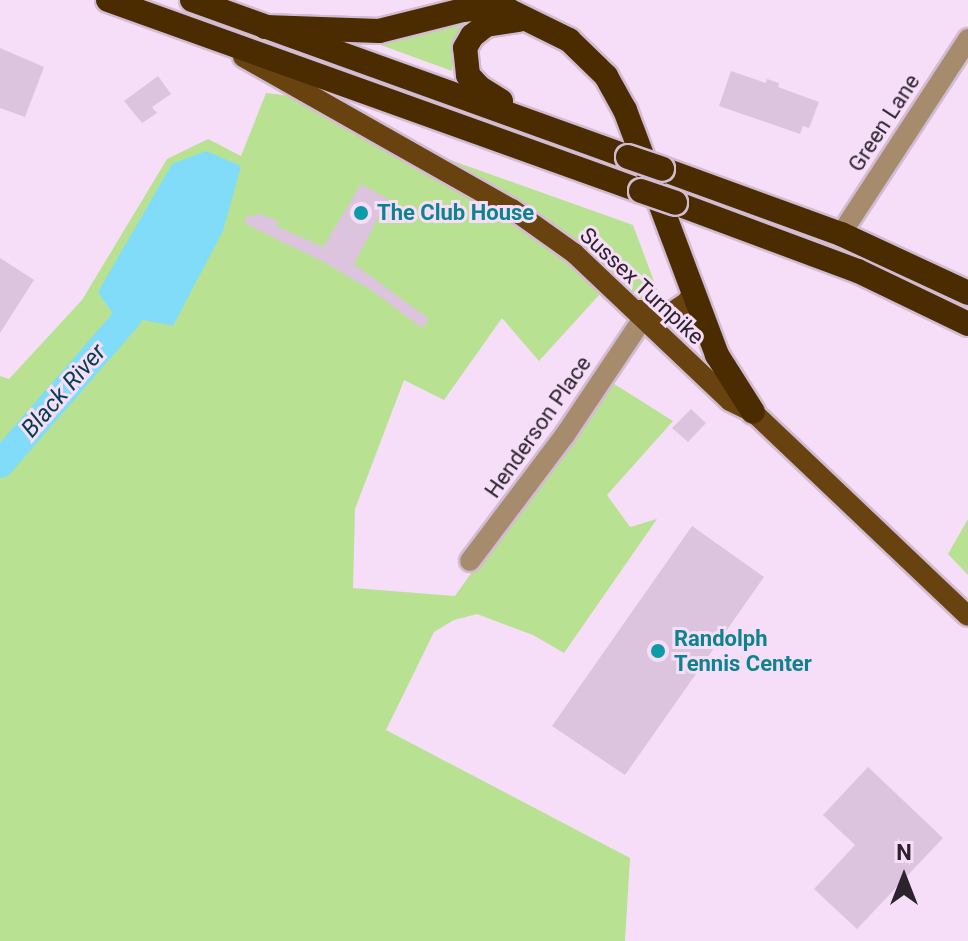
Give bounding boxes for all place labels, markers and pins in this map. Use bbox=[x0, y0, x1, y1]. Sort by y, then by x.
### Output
place label: The Club House bbox=[377, 200, 534, 226]
marker: The Club House bbox=[352, 204, 370, 222]
place label: Randolph Tennis Center bbox=[674, 625, 812, 676]
marker: Randolph Tennis Center bbox=[649, 642, 667, 660]

